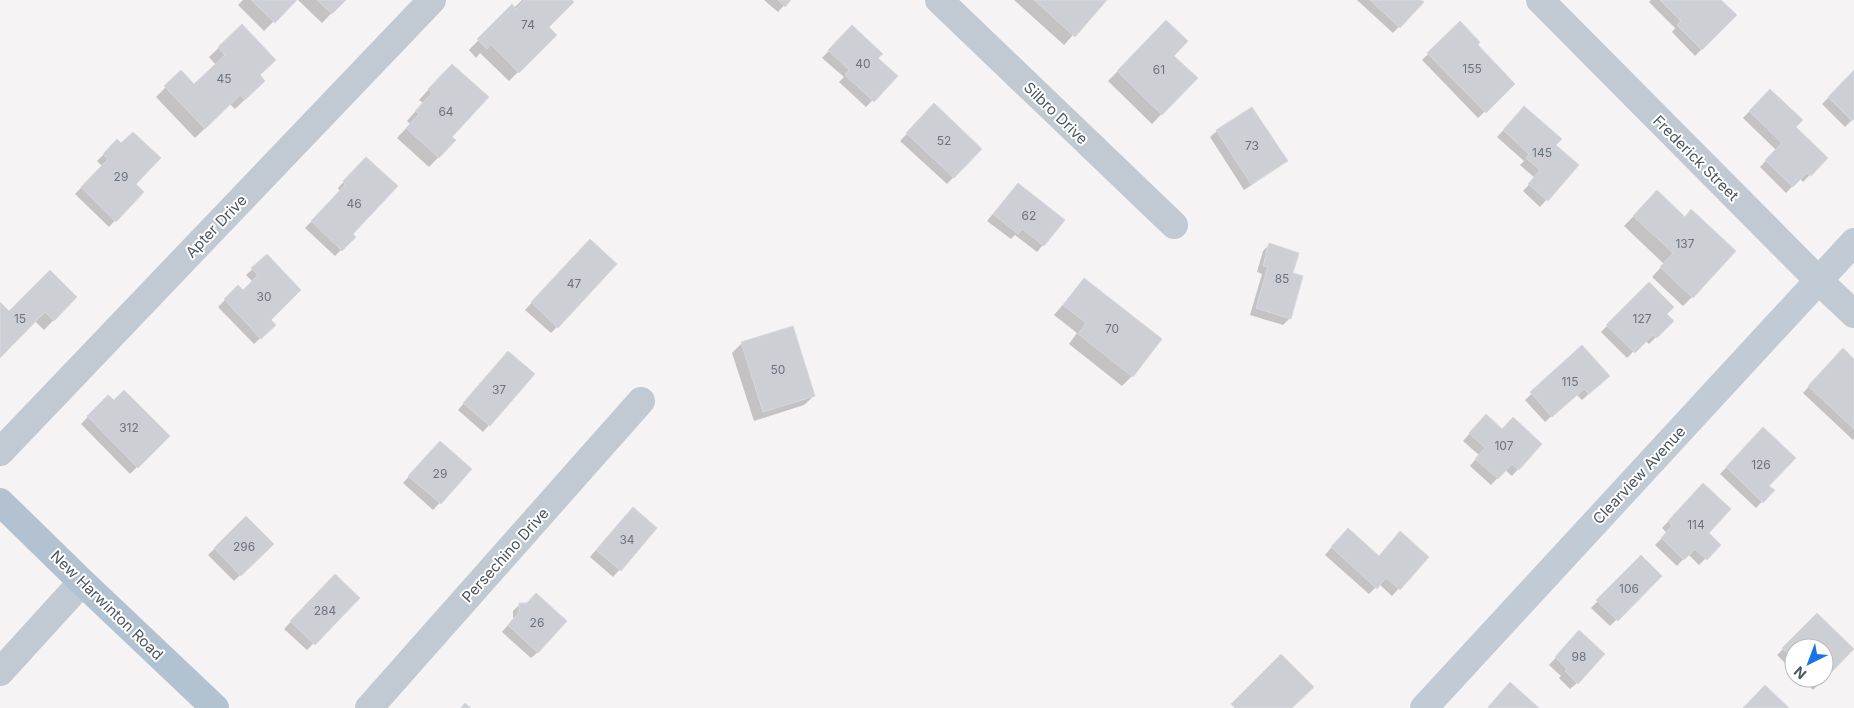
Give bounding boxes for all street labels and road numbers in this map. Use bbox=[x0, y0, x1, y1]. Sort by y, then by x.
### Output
street label: Silbro Drive bbox=[1020, 78, 1092, 148]
street label: Frederick Street bbox=[1649, 111, 1743, 205]
street label: Apter Drive bbox=[181, 191, 251, 261]
street label: Clearview Avenue bbox=[1589, 422, 1689, 528]
street label: Persechino Drive bbox=[457, 504, 553, 606]
street label: New Harwinton Road bbox=[47, 546, 167, 664]

